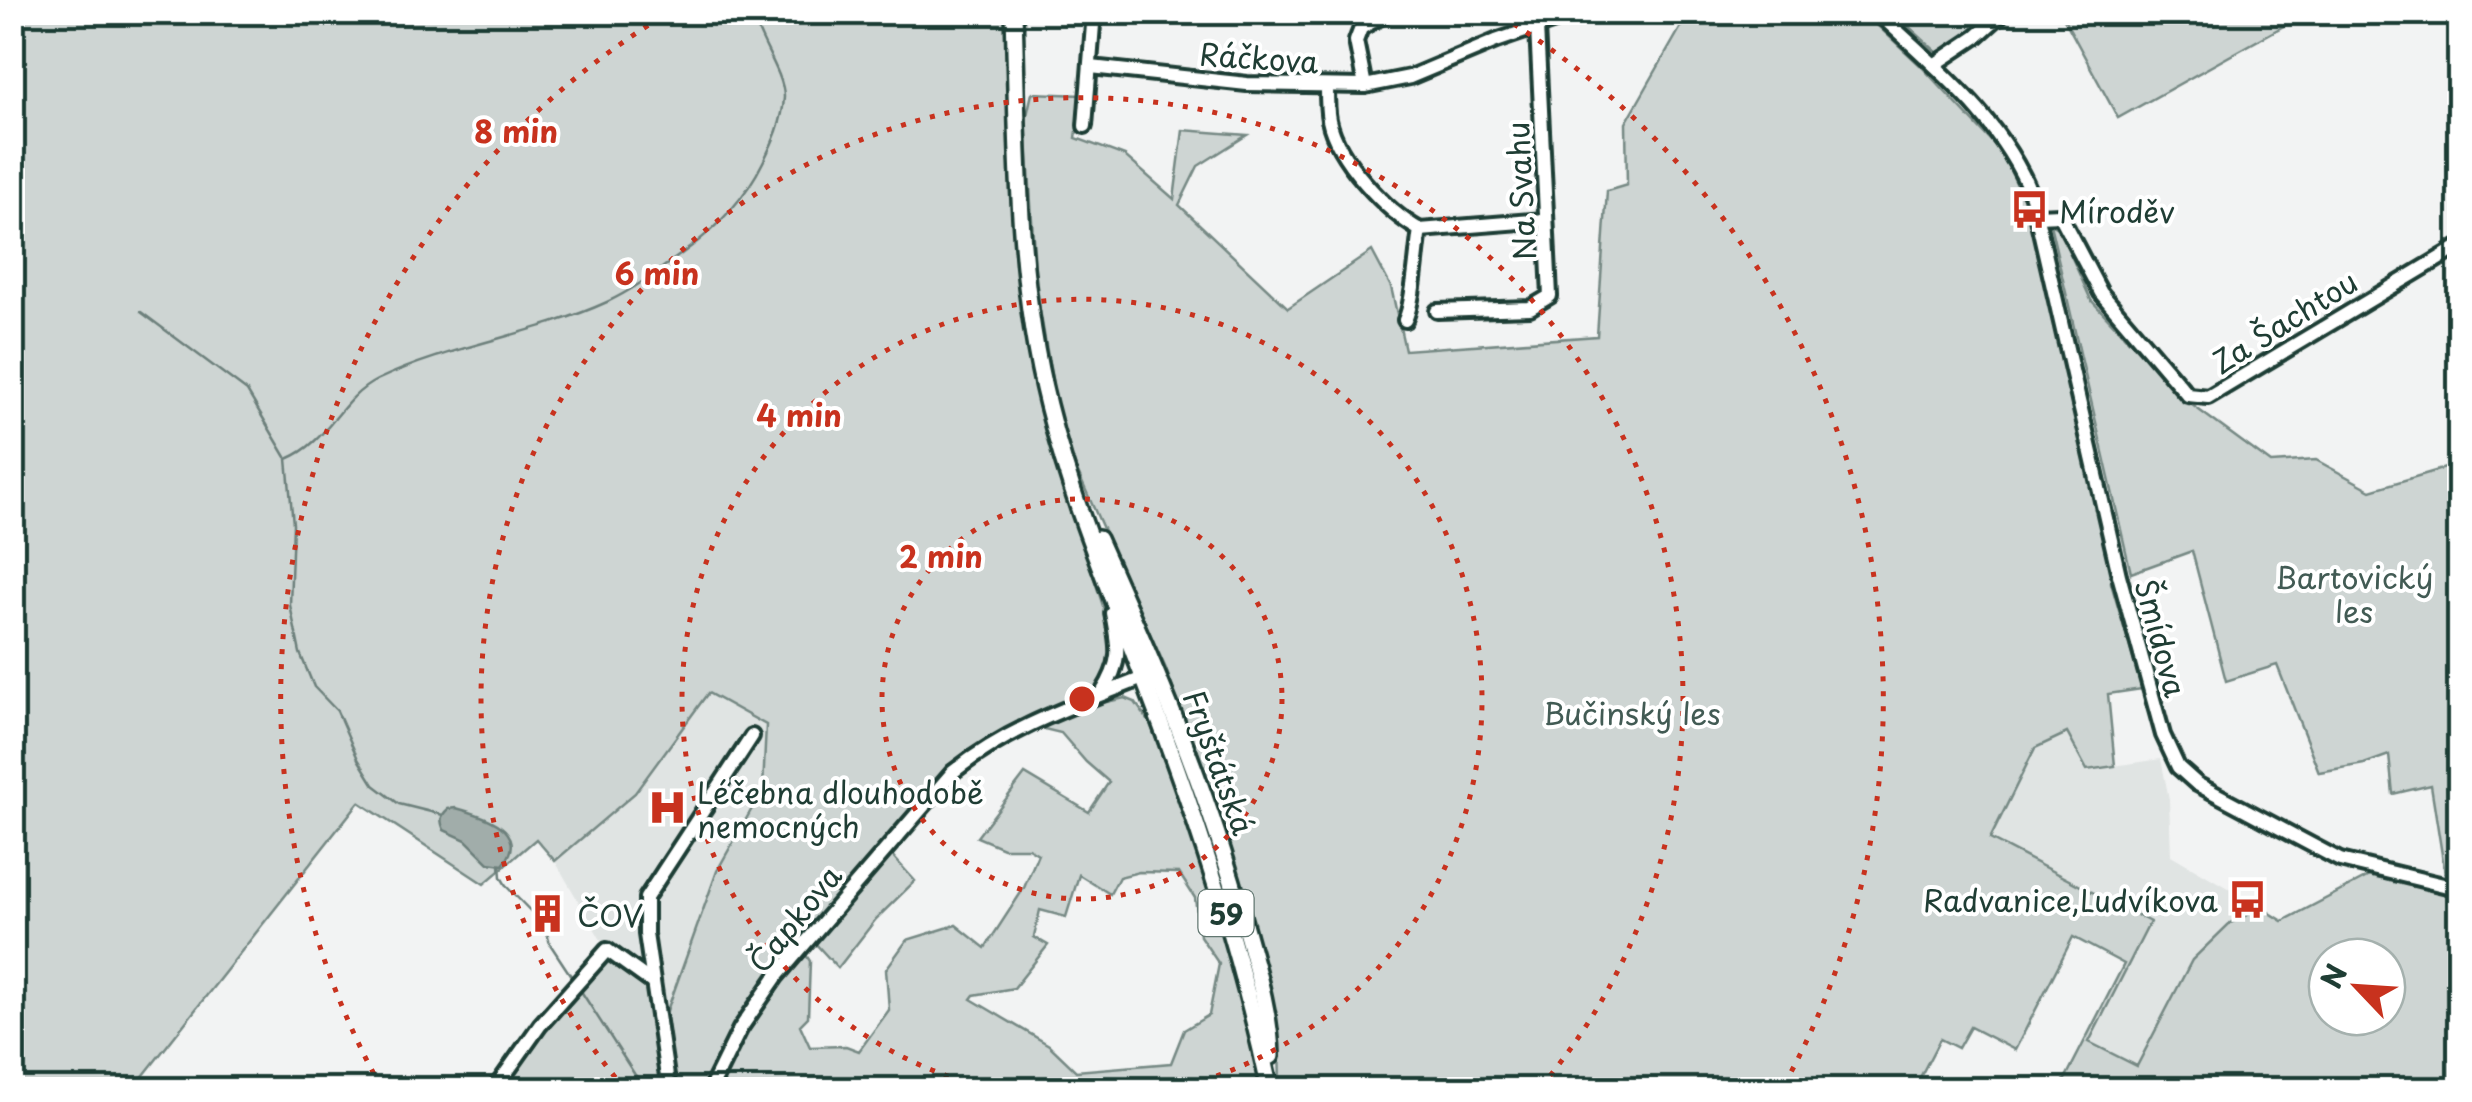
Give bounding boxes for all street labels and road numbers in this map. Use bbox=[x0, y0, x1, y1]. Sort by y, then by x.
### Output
street label: Ráčkova bbox=[1198, 30, 1321, 84]
street label: Na Svahu bbox=[1494, 121, 1546, 261]
street label: Za Šachtou bbox=[2202, 258, 2366, 384]
street label: Šmídova bbox=[2125, 574, 2199, 703]
street label: Fryštátská bbox=[1173, 683, 1267, 841]
street label: Čapkova bbox=[736, 854, 852, 982]
road number: 59 bbox=[1198, 890, 1254, 936]

